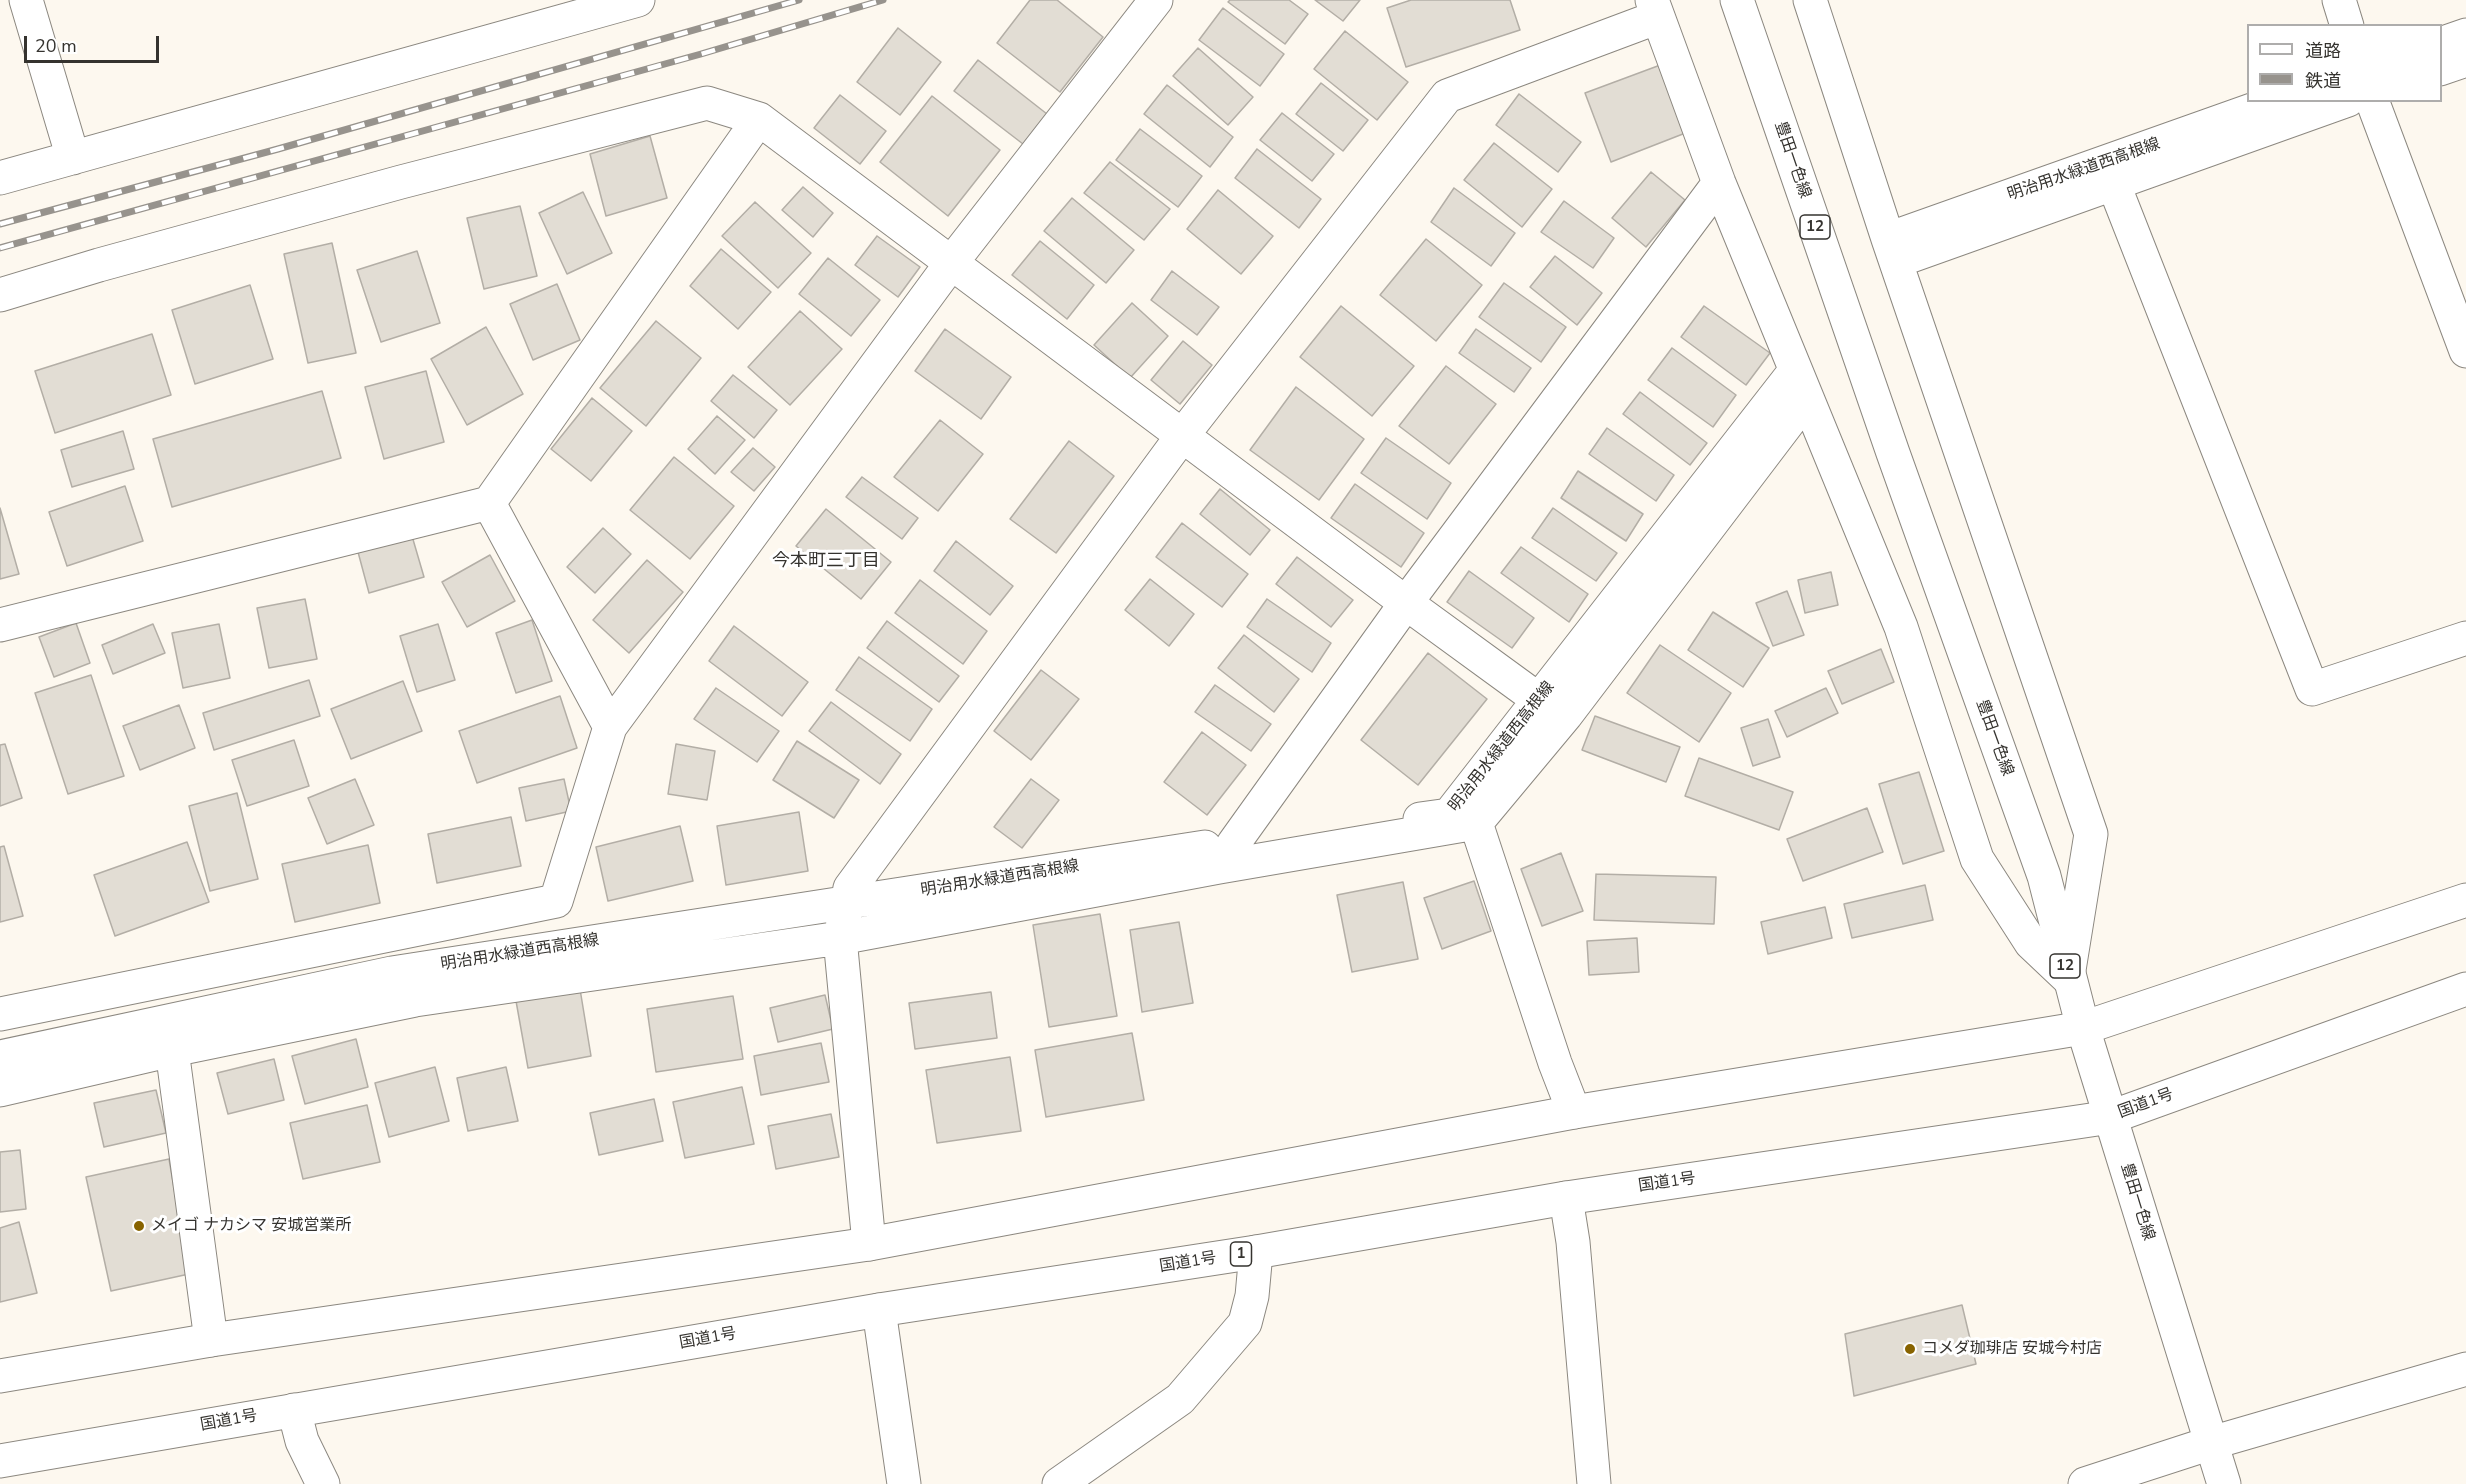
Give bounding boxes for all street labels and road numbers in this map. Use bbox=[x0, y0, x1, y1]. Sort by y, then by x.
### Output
street label: 豊田一色線 bbox=[1770, 119, 1814, 201]
street label: 明治用水緑道西高根線 bbox=[2005, 135, 2163, 205]
road number: 12 bbox=[1800, 215, 1830, 239]
street label: 明治用水緑道西高根線 bbox=[1445, 678, 1559, 816]
street label: 豊田一色線 bbox=[1971, 697, 2017, 779]
street label: 明治用水緑道西高根線 bbox=[919, 857, 1081, 901]
street label: 明治用水緑道西高根線 bbox=[439, 931, 601, 975]
road number: 12 bbox=[2050, 954, 2080, 978]
street label: 国道1号 bbox=[2116, 1085, 2176, 1123]
street label: 豊田一色線 bbox=[2116, 1161, 2158, 1243]
street label: 国道1号 bbox=[1637, 1169, 1697, 1197]
road number: 1 bbox=[1230, 1242, 1252, 1266]
street label: 国道1号 bbox=[1158, 1249, 1218, 1277]
street label: 国道1号 bbox=[678, 1325, 738, 1353]
street label: 国道1号 bbox=[199, 1407, 259, 1435]

